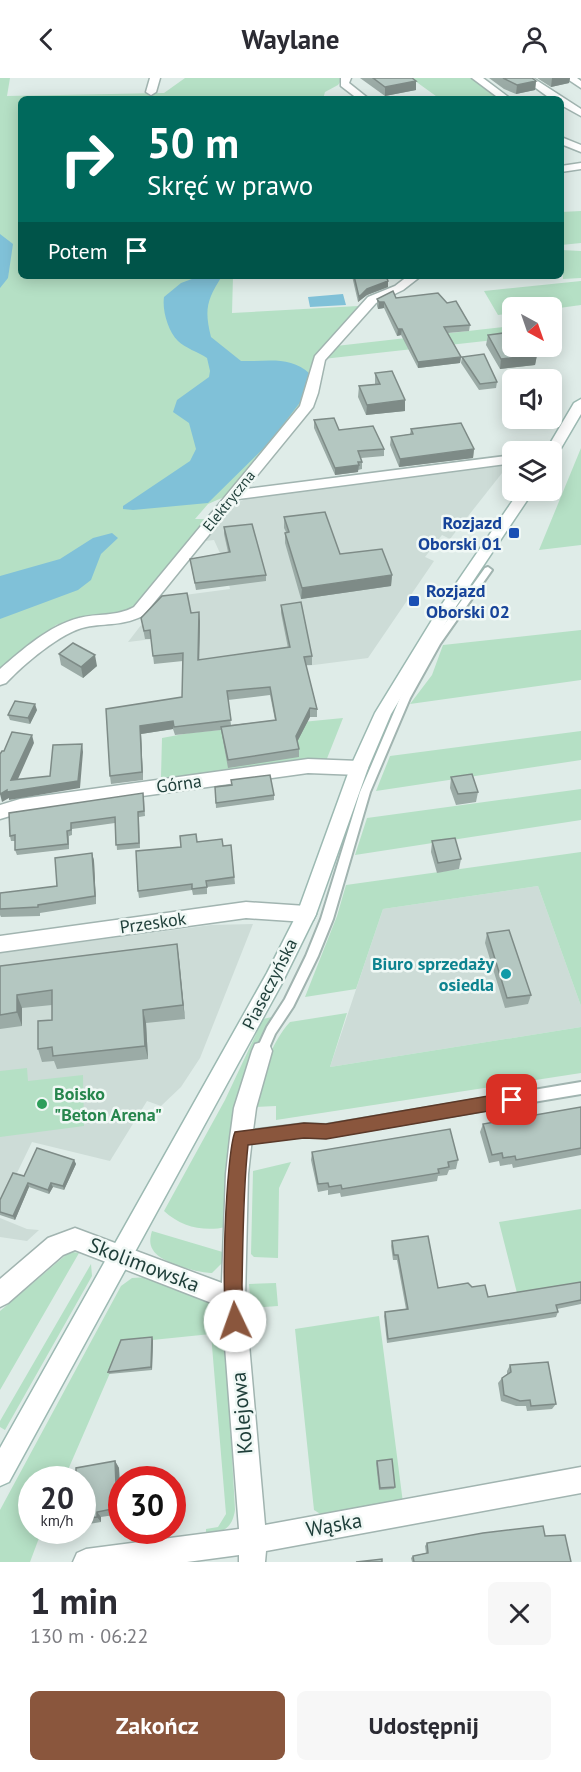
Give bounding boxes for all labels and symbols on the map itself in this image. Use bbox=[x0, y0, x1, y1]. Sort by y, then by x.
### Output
north arrow bbox=[502, 297, 562, 357]
street label: Elektryczna bbox=[198, 466, 259, 535]
place label: Rozjazd Oborski 01 bbox=[418, 511, 502, 555]
marker: Rozjazd Oborski 01 bbox=[507, 526, 521, 540]
place label: Rozjazd Oborski 02 bbox=[426, 579, 510, 623]
marker: Rozjazd Oborski 02 bbox=[407, 594, 421, 608]
street label: Górna bbox=[155, 769, 203, 798]
street label: Przeskok bbox=[118, 906, 188, 939]
street label: Piaseczyńska bbox=[237, 934, 302, 1033]
place label: Biuro sprzedaży osiedla bbox=[372, 952, 494, 996]
marker: Biuro sprzedaży osiedla bbox=[499, 967, 513, 981]
pin bbox=[486, 1074, 537, 1125]
place label: Boisko "Beton Arena" bbox=[54, 1082, 162, 1126]
marker: Boisko "Beton Arena" bbox=[35, 1097, 49, 1111]
street label: Skolimowska bbox=[85, 1231, 204, 1298]
position arrow bbox=[203, 1289, 267, 1353]
street label: Kolejowa bbox=[224, 1371, 259, 1455]
speed limit sign: 30 bbox=[108, 1466, 186, 1544]
street label: Wąska bbox=[304, 1506, 364, 1543]

